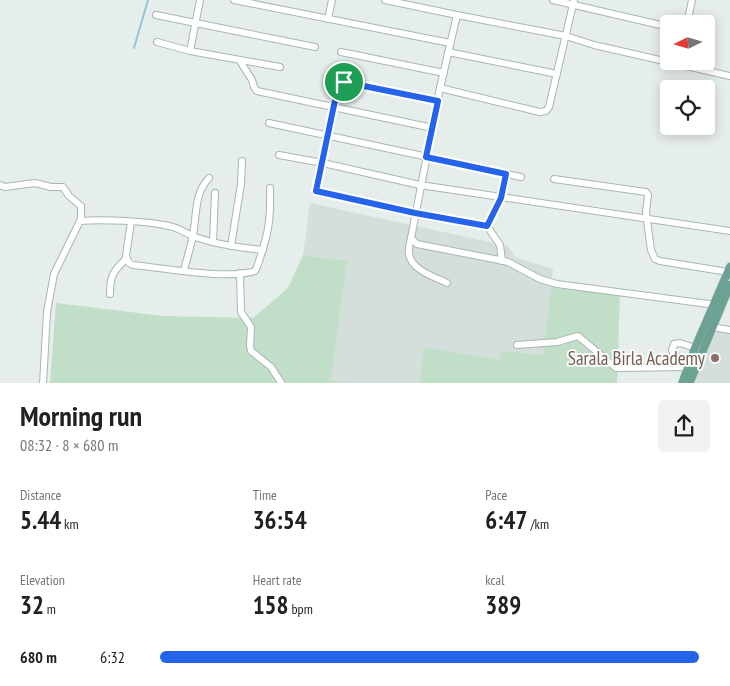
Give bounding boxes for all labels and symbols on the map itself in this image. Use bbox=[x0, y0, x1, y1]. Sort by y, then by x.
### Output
north arrow bbox=[660, 15, 715, 70]
pin bbox=[323, 61, 365, 103]
place label: Sarala Birla Academy bbox=[568, 346, 706, 370]
marker: Sarala Birla Academy bbox=[709, 352, 721, 364]

